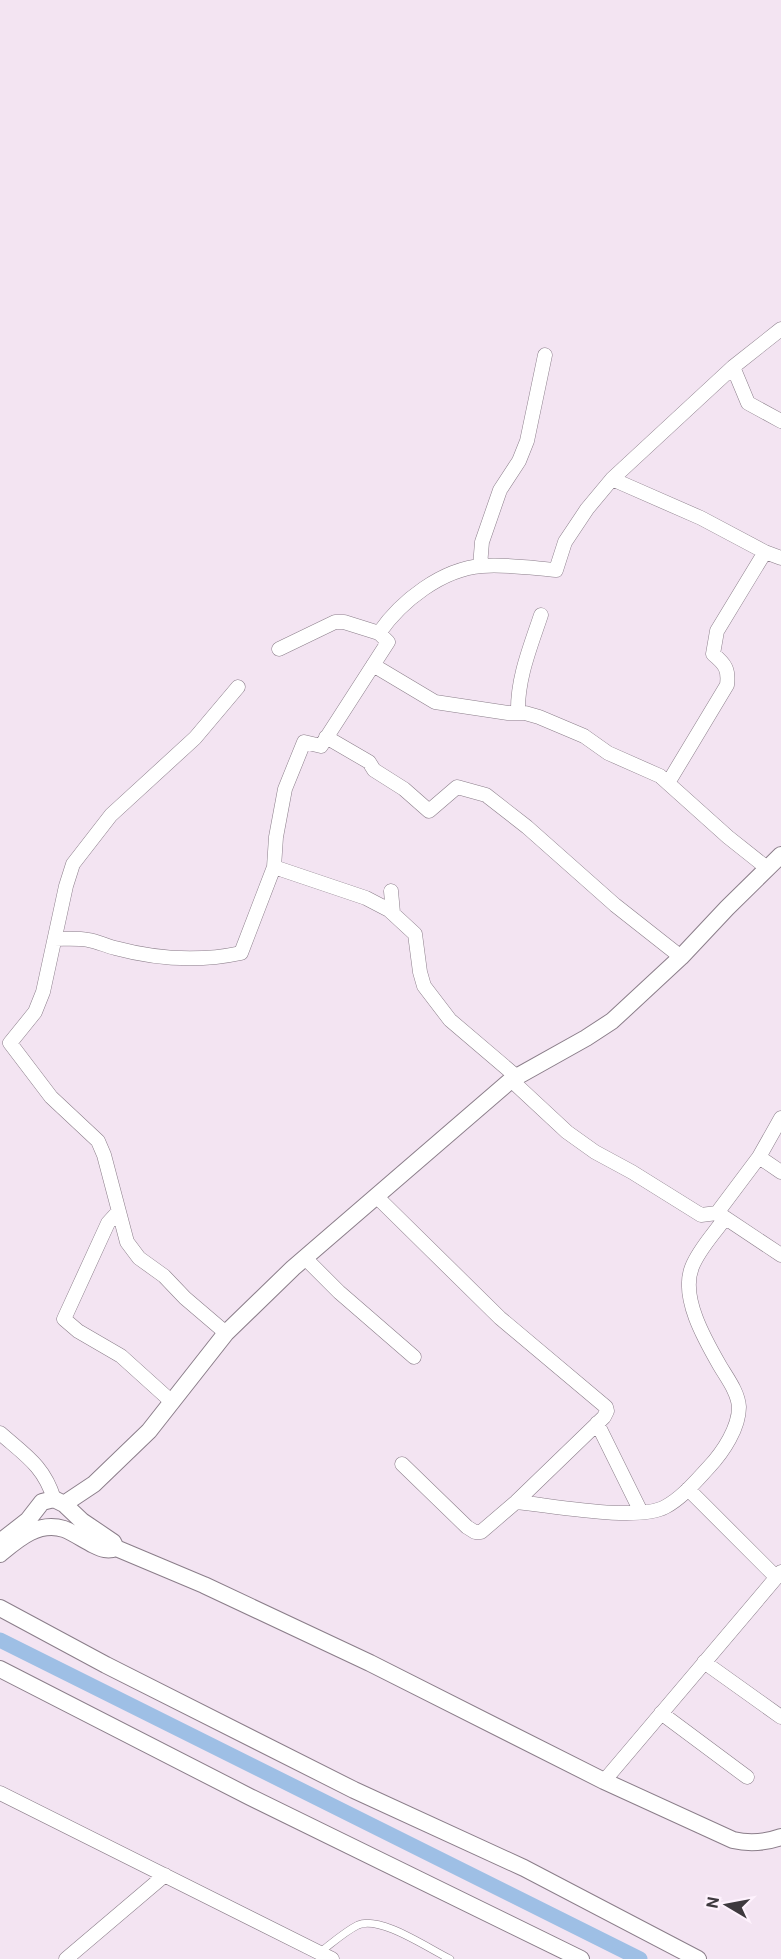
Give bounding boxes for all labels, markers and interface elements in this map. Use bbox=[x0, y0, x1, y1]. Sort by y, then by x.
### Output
north arrow bbox=[697, 1875, 757, 1935]
text: N bbox=[702, 1895, 723, 1910]

